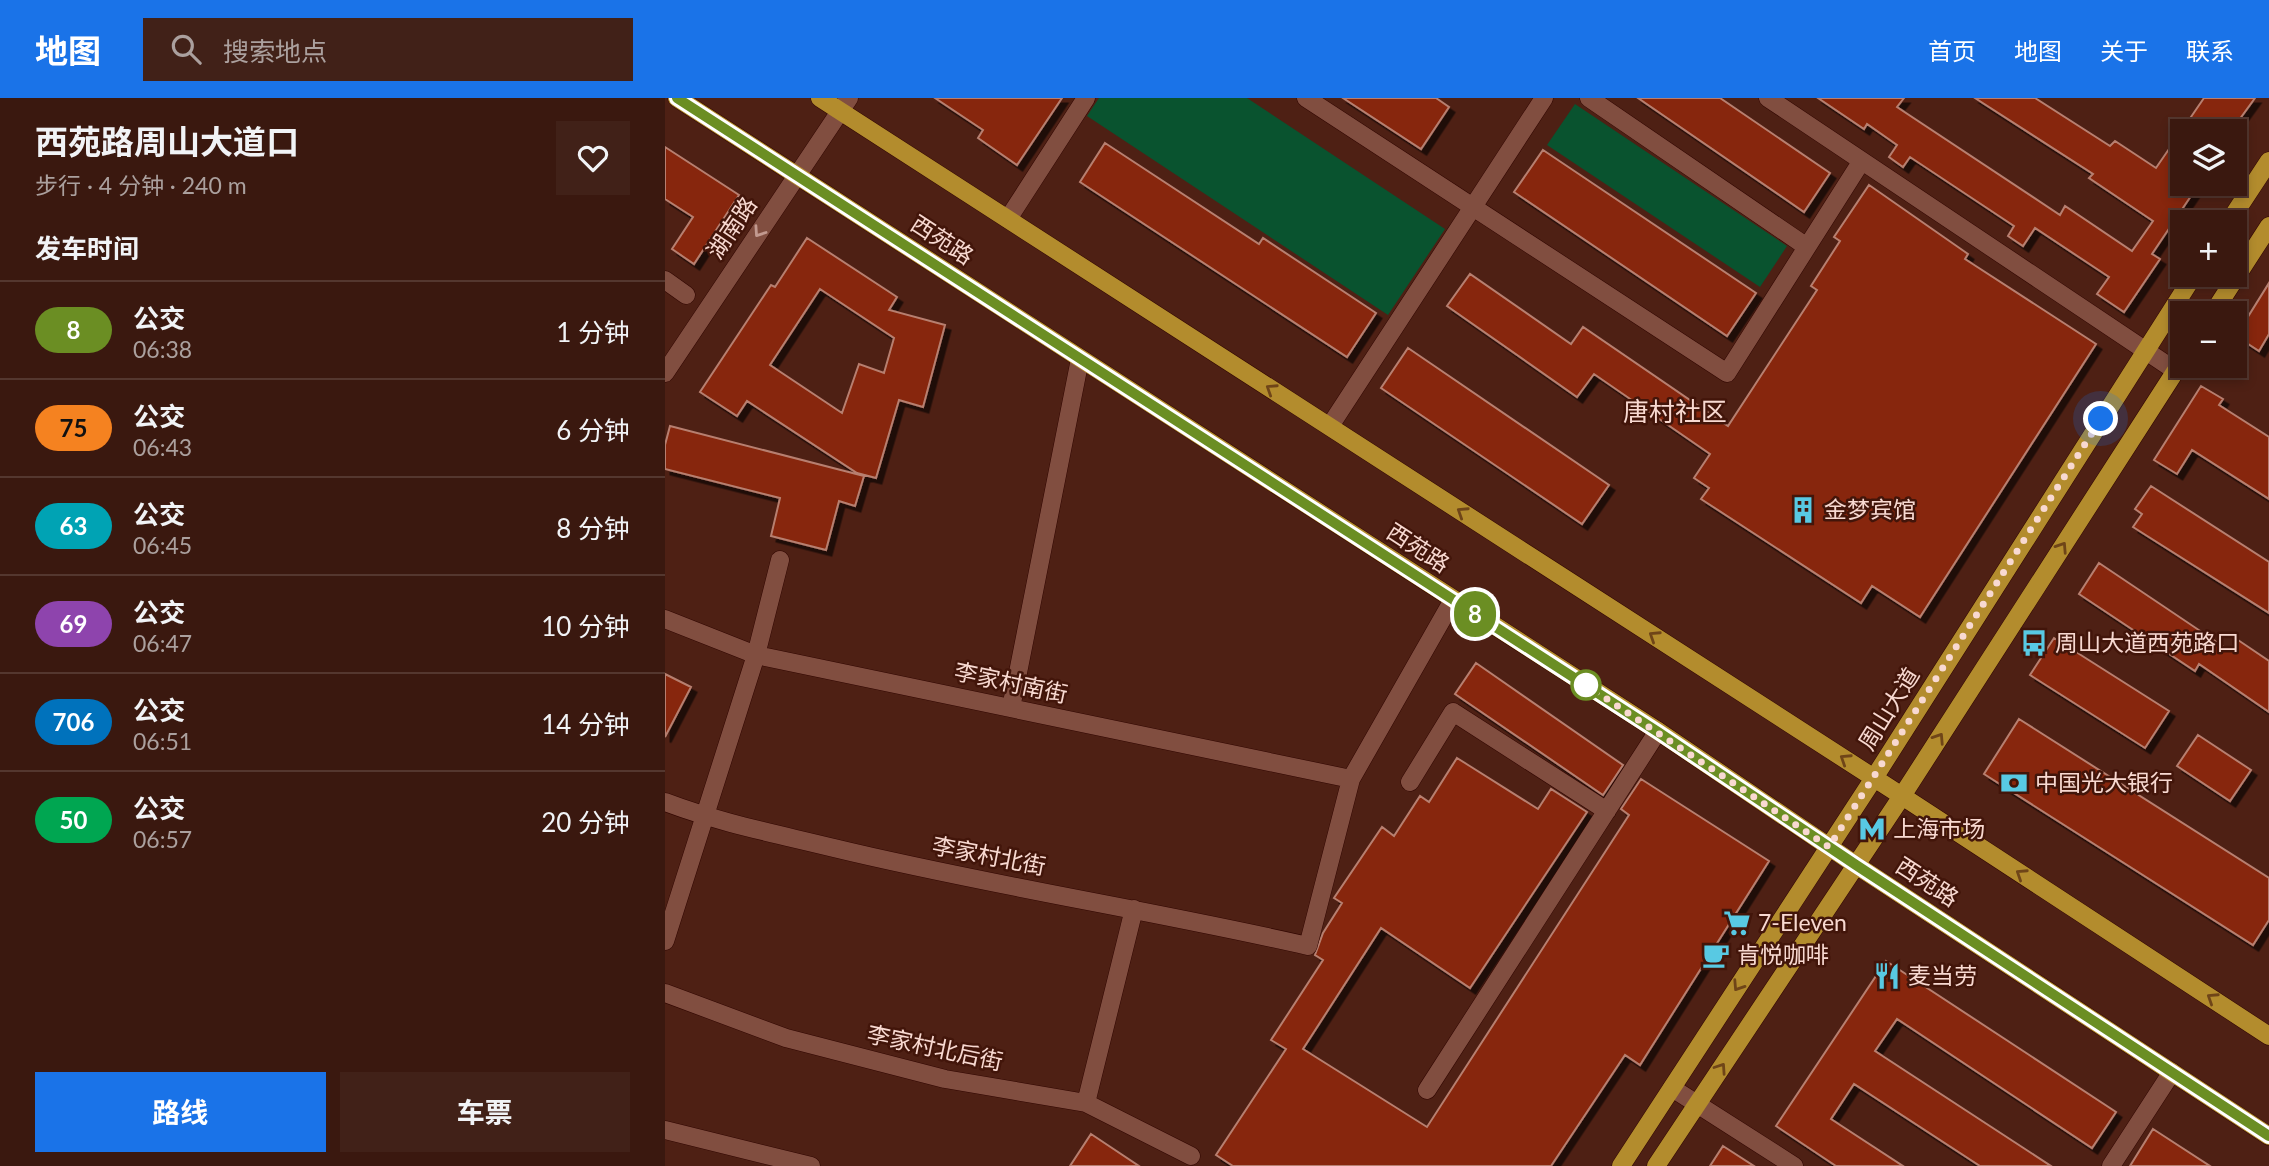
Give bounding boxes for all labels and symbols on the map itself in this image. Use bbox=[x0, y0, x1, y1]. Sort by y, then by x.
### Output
street label: 湖南路 bbox=[700, 191, 762, 264]
street label: 西苑路 bbox=[906, 209, 979, 270]
one-way arrow bbox=[755, 224, 767, 237]
one-way arrow bbox=[1266, 384, 1279, 397]
district label: 唐村社区 bbox=[1623, 395, 1727, 427]
your location bbox=[2083, 401, 2118, 436]
building icon: 金梦宾馆 bbox=[1788, 495, 1818, 525]
place label: 金梦宾馆 bbox=[1824, 495, 1916, 523]
one-way arrow bbox=[1457, 507, 1470, 520]
street label: 西苑路 bbox=[1382, 517, 1455, 578]
one-way arrow bbox=[2054, 542, 2067, 555]
line badge: 8 bbox=[1452, 591, 1498, 637]
bus stop icon: 周山大道西苑路口 bbox=[2019, 628, 2049, 658]
place label: 周山大道西苑路口 bbox=[2055, 628, 2239, 656]
one-way arrow bbox=[1648, 631, 1661, 644]
street label: 李家村南街 bbox=[952, 656, 1070, 708]
street label: 周山大道 bbox=[1852, 662, 1924, 755]
unlabelled marker bbox=[1571, 670, 1601, 700]
one-way arrow bbox=[1931, 733, 1944, 746]
one-way arrow bbox=[1839, 754, 1852, 767]
bank icon: 中国光大银行 bbox=[1999, 768, 2029, 798]
place label: 中国光大银行 bbox=[2035, 768, 2173, 796]
metro station icon: 上海市场 bbox=[1857, 814, 1887, 844]
place label: 上海市场 bbox=[1893, 814, 1985, 842]
street label: 李家村北街 bbox=[930, 830, 1048, 880]
street label: 西苑路 bbox=[1891, 851, 1964, 912]
one-way arrow bbox=[2016, 869, 2029, 882]
supermarket icon: 7-Eleven bbox=[1722, 908, 1752, 938]
place label: 7-Eleven bbox=[1758, 908, 1847, 936]
cafe icon: 肯悦咖啡 bbox=[1701, 940, 1731, 970]
place label: 肯悦咖啡 bbox=[1737, 940, 1829, 968]
restaurant icon: 麦当劳 bbox=[1872, 961, 1902, 991]
place label: 麦当劳 bbox=[1908, 961, 1977, 989]
one-way arrow bbox=[1734, 978, 1746, 991]
one-way arrow bbox=[2207, 994, 2220, 1007]
street label: 李家村北后街 bbox=[865, 1019, 1006, 1075]
one-way arrow bbox=[1712, 1063, 1725, 1076]

